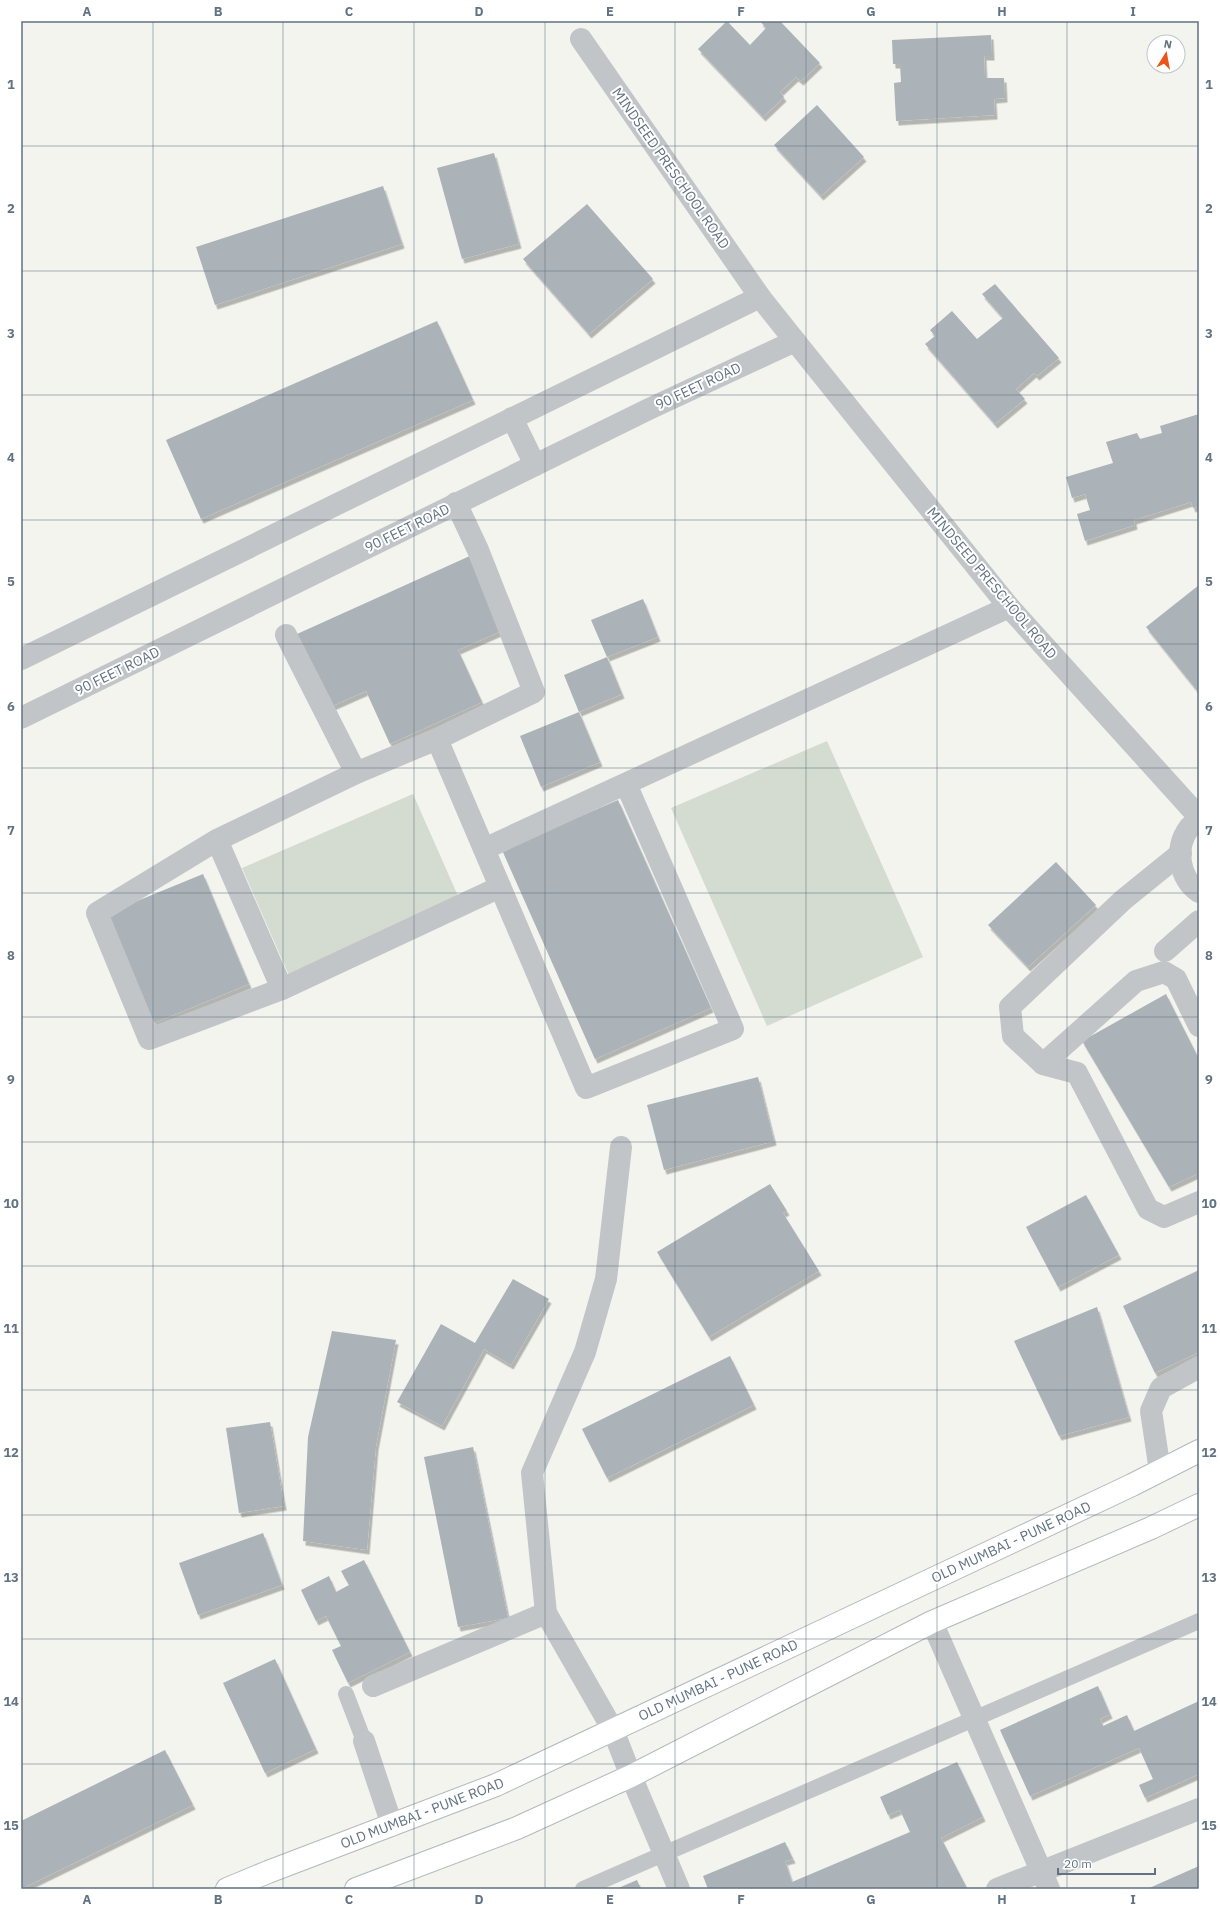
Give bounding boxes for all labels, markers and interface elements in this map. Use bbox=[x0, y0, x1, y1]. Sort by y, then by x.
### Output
text: A bbox=[83, 3, 92, 20]
text: B bbox=[214, 3, 223, 20]
text: C bbox=[345, 3, 354, 20]
text: D bbox=[474, 3, 484, 20]
text: E bbox=[606, 3, 614, 20]
text: F bbox=[737, 3, 745, 20]
text: G bbox=[866, 3, 876, 20]
text: H bbox=[997, 3, 1007, 20]
text: I bbox=[1130, 3, 1136, 20]
north arrow bbox=[1146, 34, 1186, 74]
text: N bbox=[1163, 37, 1173, 52]
text: 1 bbox=[7, 76, 15, 93]
text: 1 bbox=[1205, 76, 1213, 93]
street label: MINDSEED PRESCHOOL ROAD bbox=[608, 84, 734, 252]
text: 2 bbox=[7, 200, 15, 217]
text: 2 bbox=[1205, 200, 1213, 217]
text: 3 bbox=[7, 325, 15, 342]
text: 3 bbox=[1205, 325, 1213, 342]
street label: 90 FEET ROAD bbox=[652, 358, 744, 414]
text: 4 bbox=[7, 449, 15, 466]
text: 4 bbox=[1205, 449, 1213, 466]
street label: 90 FEET ROAD bbox=[361, 500, 453, 556]
street label: MINDSEED PRESCHOOL ROAD bbox=[923, 503, 1061, 663]
text: 5 bbox=[7, 573, 15, 590]
text: 5 bbox=[1205, 573, 1213, 590]
street label: 90 FEET ROAD bbox=[71, 643, 163, 699]
text: 6 bbox=[7, 698, 15, 715]
text: 6 bbox=[1205, 698, 1213, 715]
text: 7 bbox=[7, 822, 15, 839]
text: 7 bbox=[1205, 822, 1213, 839]
text: 8 bbox=[7, 947, 15, 964]
text: 8 bbox=[1205, 947, 1213, 964]
text: 9 bbox=[7, 1071, 15, 1088]
text: 9 bbox=[1205, 1071, 1213, 1088]
text: 10 bbox=[3, 1195, 19, 1212]
text: 10 bbox=[1201, 1195, 1217, 1212]
text: 11 bbox=[3, 1320, 19, 1337]
text: 11 bbox=[1201, 1320, 1217, 1337]
text: 12 bbox=[3, 1444, 19, 1461]
text: 12 bbox=[1201, 1444, 1217, 1461]
street label: OLD MUMBAI - PUNE ROAD bbox=[928, 1497, 1094, 1587]
text: 13 bbox=[3, 1569, 19, 1586]
text: 13 bbox=[1201, 1569, 1217, 1586]
street label: OLD MUMBAI - PUNE ROAD bbox=[635, 1635, 801, 1725]
text: 14 bbox=[3, 1693, 19, 1710]
text: 14 bbox=[1201, 1693, 1217, 1710]
street label: OLD MUMBAI - PUNE ROAD bbox=[338, 1773, 506, 1853]
text: 15 bbox=[3, 1817, 19, 1834]
text: 15 bbox=[1201, 1817, 1217, 1834]
scale bar bbox=[1058, 1850, 1155, 1876]
text: 20 m bbox=[1064, 1856, 1092, 1871]
text: A bbox=[83, 1891, 92, 1908]
text: B bbox=[214, 1891, 223, 1908]
text: C bbox=[345, 1891, 354, 1908]
text: D bbox=[474, 1891, 484, 1908]
text: E bbox=[606, 1891, 614, 1908]
text: F bbox=[737, 1891, 745, 1908]
text: G bbox=[866, 1891, 876, 1908]
text: H bbox=[997, 1891, 1007, 1908]
text: I bbox=[1130, 1891, 1136, 1908]

